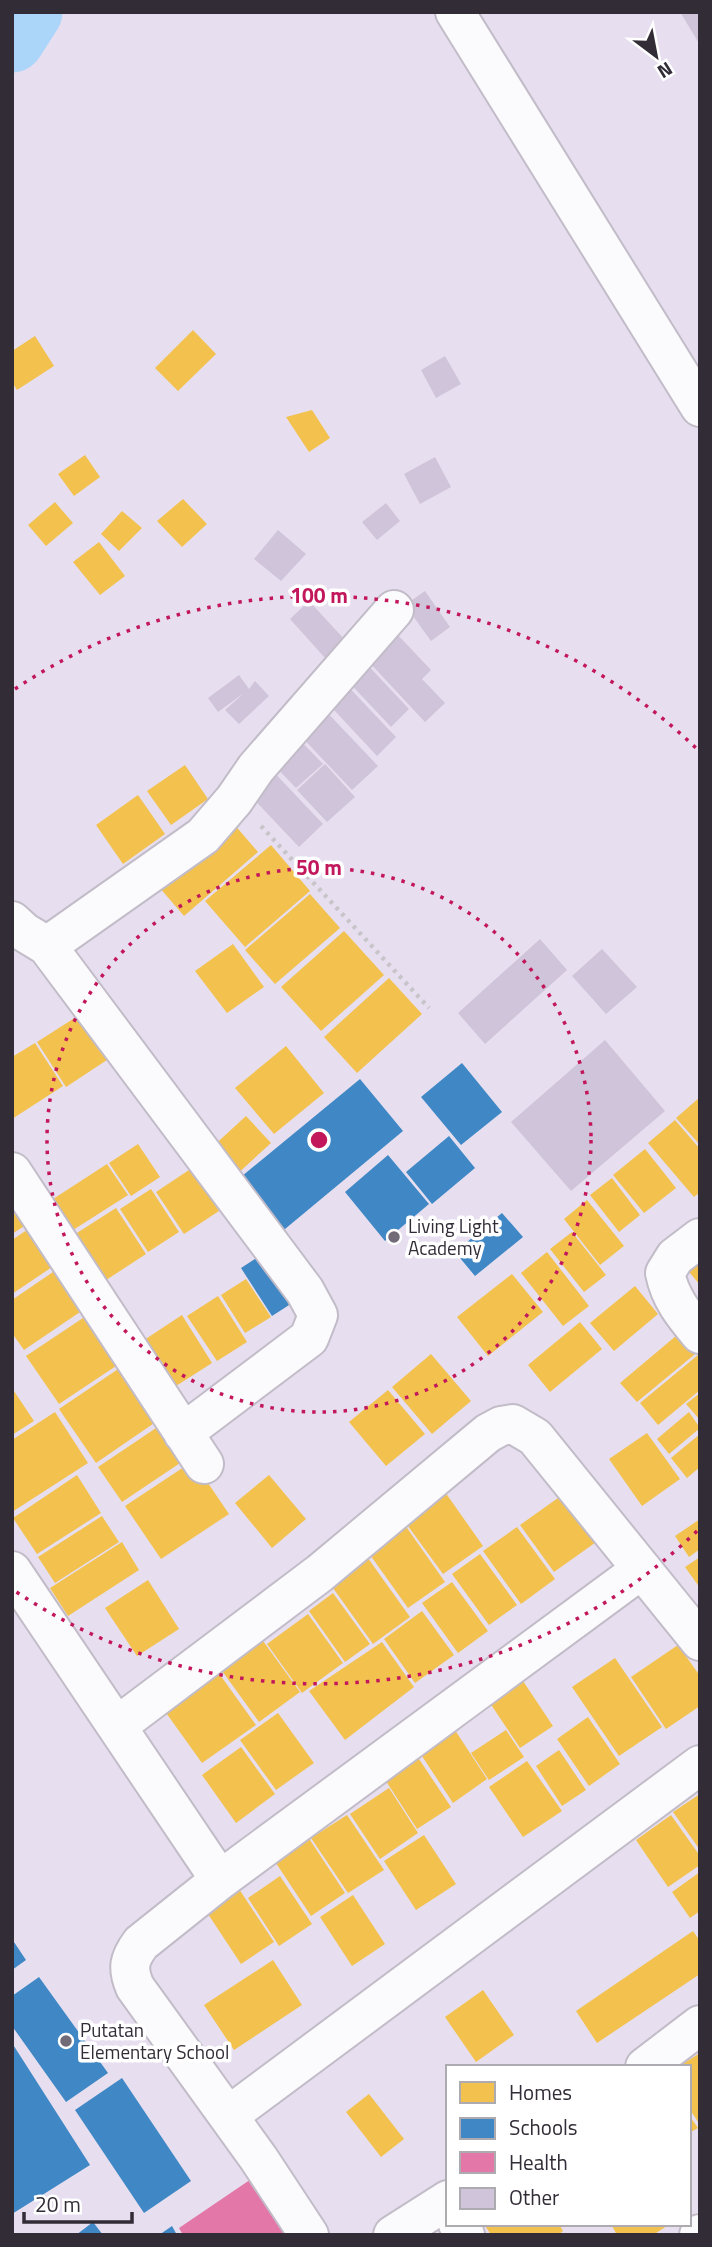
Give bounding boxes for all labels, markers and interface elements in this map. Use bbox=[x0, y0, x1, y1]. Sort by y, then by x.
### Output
north arrow bbox=[621, 21, 691, 91]
text: N bbox=[652, 55, 679, 87]
text: 100 m bbox=[290, 579, 348, 611]
text: 50 m bbox=[296, 851, 342, 883]
centre of rings bbox=[307, 1128, 331, 1152]
place label: Living Light Academy bbox=[408, 1211, 499, 1262]
marker: Living Light Academy bbox=[386, 1229, 402, 1245]
place label: Putatan Elementary School bbox=[80, 2015, 229, 2066]
marker: Putatan Elementary School bbox=[58, 2033, 74, 2049]
legend bbox=[446, 2065, 691, 2226]
text: Homes bbox=[509, 2076, 572, 2108]
text: Schools bbox=[509, 2111, 578, 2143]
text: Health bbox=[509, 2146, 568, 2178]
scale bar bbox=[24, 2180, 133, 2224]
text: Other bbox=[509, 2181, 559, 2213]
text: 20 m bbox=[35, 2188, 81, 2220]

